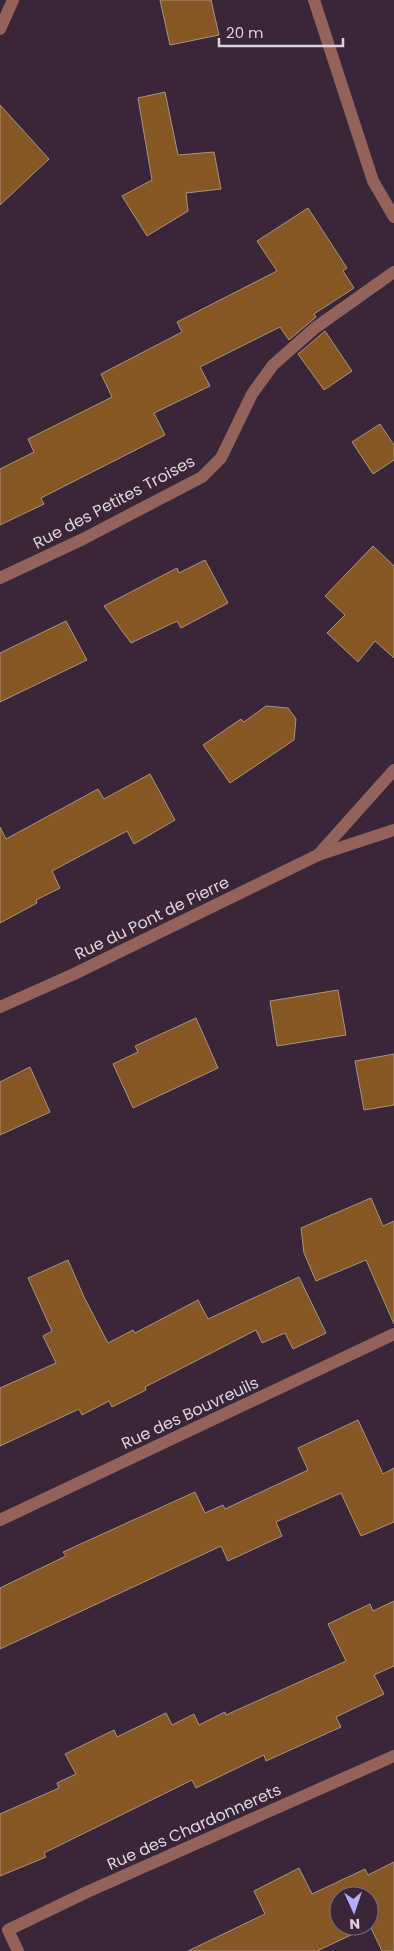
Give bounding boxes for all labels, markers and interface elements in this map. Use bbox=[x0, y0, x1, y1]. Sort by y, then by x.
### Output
scale bar bbox=[219, 15, 343, 47]
text: 20 m bbox=[226, 22, 264, 43]
street label: Rue des Petites Troises bbox=[29, 450, 199, 554]
street label: Rue du Pont de Pierre bbox=[71, 871, 233, 965]
street label: Rue des Bouvreuils bbox=[118, 1371, 262, 1455]
street label: Rue des Chardonnerets bbox=[103, 1778, 285, 1876]
north arrow bbox=[329, 1886, 379, 1936]
text: N bbox=[349, 1914, 360, 1934]

